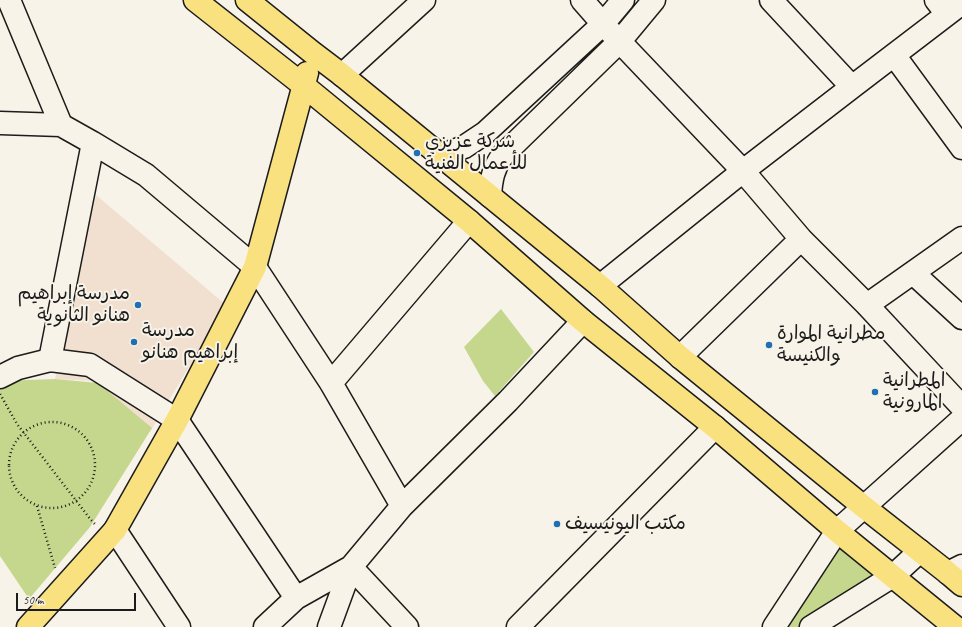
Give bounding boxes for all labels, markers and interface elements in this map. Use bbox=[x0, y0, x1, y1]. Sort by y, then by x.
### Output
place label: شركة عزيزي للأعمال الفنية bbox=[425, 131, 527, 175]
marker: شركة عزيزي للأعمال الفنية bbox=[412, 148, 422, 158]
place label: مدرسة إبراهيم هنانو الثانوية bbox=[17, 283, 130, 327]
marker: مدرسة إبراهيم هنانو الثانوية bbox=[133, 300, 143, 310]
place label: مدرسة إبراهيم هنانو bbox=[142, 320, 238, 364]
place label: مطرانية الموارة والكنيسة bbox=[777, 323, 885, 367]
marker: مدرسة إبراهيم هنانو bbox=[129, 337, 139, 347]
marker: مطرانية الموارة والكنيسة bbox=[764, 340, 774, 350]
place label: المطرانية المارونية bbox=[883, 370, 945, 414]
marker: المطرانية المارونية bbox=[870, 387, 880, 397]
place label: مكتب اليونيسيف bbox=[565, 513, 686, 535]
marker: مكتب اليونيسيف bbox=[552, 519, 562, 529]
scale bar bbox=[18, 585, 138, 611]
text: 50 m bbox=[23, 592, 43, 608]

